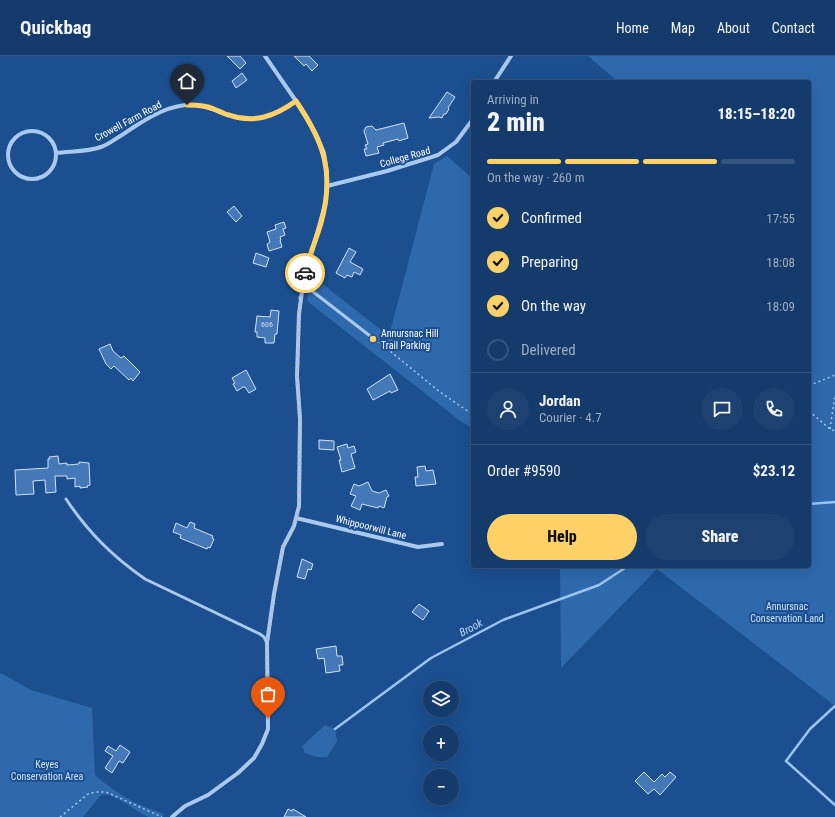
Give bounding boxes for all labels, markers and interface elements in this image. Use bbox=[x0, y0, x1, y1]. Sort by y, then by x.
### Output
text: Quickbag bbox=[20, 16, 91, 39]
text: Home bbox=[616, 20, 649, 36]
text: Map bbox=[671, 20, 695, 36]
text: About bbox=[717, 20, 750, 36]
text: Contact bbox=[772, 20, 815, 36]
pin bbox=[170, 64, 204, 105]
icon: home bbox=[176, 70, 198, 92]
text: Arriving in bbox=[487, 92, 539, 107]
street label: Crowell Farm Road bbox=[93, 99, 163, 143]
text: 18:15–18:20 bbox=[717, 105, 795, 123]
text: 2 min bbox=[487, 107, 545, 137]
street label: College Road bbox=[379, 145, 432, 169]
text: On the way · 260 m bbox=[487, 170, 584, 185]
icon: check bbox=[487, 207, 509, 229]
text: Confirmed bbox=[521, 209, 582, 227]
text: 17:55 bbox=[766, 211, 795, 226]
icon: check bbox=[487, 251, 509, 273]
courier bbox=[285, 253, 325, 293]
text: Preparing bbox=[521, 253, 578, 271]
text: 18:08 bbox=[766, 255, 795, 270]
icon: car bbox=[294, 262, 316, 284]
icon: check bbox=[487, 295, 509, 317]
text: On the way bbox=[521, 297, 586, 315]
text: 18:09 bbox=[766, 299, 795, 314]
house number: 606 bbox=[261, 320, 273, 329]
place label: Annursnac Hill Trail Parking bbox=[381, 328, 439, 351]
marker: Annursnac Hill Trail Parking bbox=[368, 334, 378, 344]
text: Delivered bbox=[521, 341, 576, 359]
button: person bbox=[487, 388, 529, 430]
button: chat bbox=[701, 388, 743, 430]
button: phone bbox=[753, 388, 795, 430]
text: Jordan bbox=[539, 392, 581, 410]
text: Courier · 4.7 bbox=[539, 410, 602, 425]
text: Order #9590 bbox=[487, 462, 561, 480]
text: $23.12 bbox=[753, 462, 795, 480]
street label: Whippoorwill Lane bbox=[334, 513, 408, 541]
button: Help bbox=[487, 514, 637, 560]
button: Share bbox=[645, 514, 795, 560]
park label: Annursnac Conservation Land bbox=[750, 601, 824, 624]
water label: Brook bbox=[457, 616, 485, 639]
pin bbox=[251, 677, 285, 718]
map controls bbox=[423, 681, 459, 805]
button: layers bbox=[423, 681, 459, 717]
icon: bag bbox=[257, 683, 279, 705]
button: + bbox=[423, 725, 459, 761]
park label: Keyes Conservation Area bbox=[11, 759, 83, 782]
button: − bbox=[423, 769, 459, 805]

